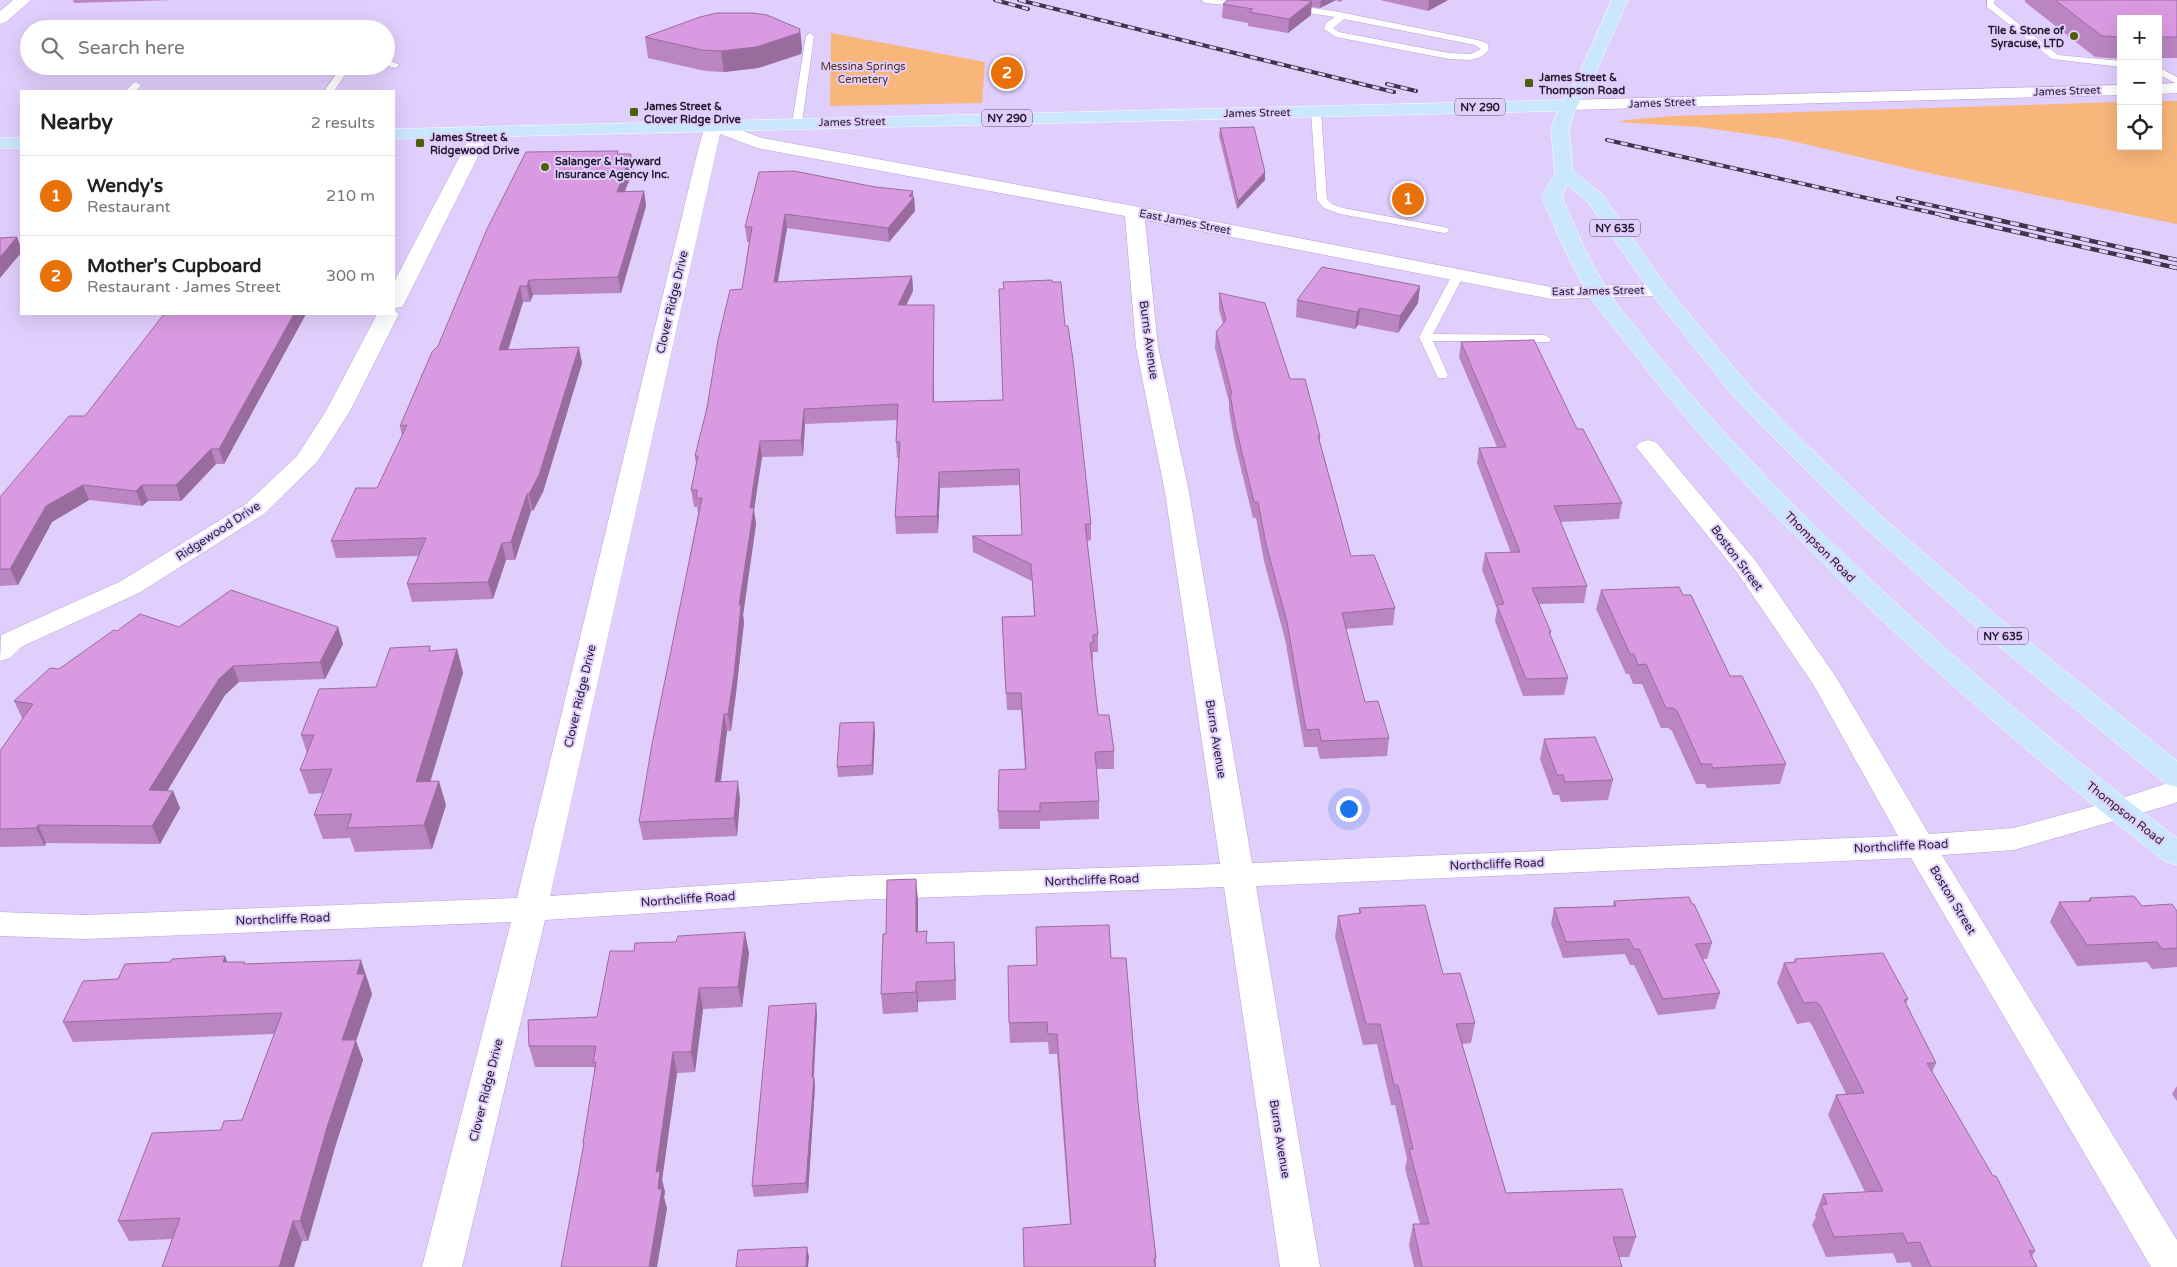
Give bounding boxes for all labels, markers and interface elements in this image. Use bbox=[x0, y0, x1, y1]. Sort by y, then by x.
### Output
map controls bbox=[2117, 15, 2162, 150]
button: + bbox=[2117, 15, 2162, 60]
search box bbox=[20, 20, 395, 75]
place label: Tile & Stone of Syracuse, LTD bbox=[1987, 24, 2065, 51]
marker: Tile & Stone of Syracuse, LTD bbox=[2068, 30, 2080, 42]
icon: search bbox=[38, 34, 66, 62]
text: Search here bbox=[78, 37, 185, 59]
pin: 2 bbox=[991, 54, 1023, 92]
park label: Messina Springs Cemetery bbox=[820, 60, 906, 86]
button: − bbox=[2117, 60, 2162, 105]
place label: James Street & Thompson Road bbox=[1538, 71, 1625, 98]
marker: James Street & Thompson Road bbox=[1523, 77, 1535, 89]
street label: James Street bbox=[2033, 83, 2101, 99]
street label: James Street bbox=[1628, 95, 1696, 111]
road number: NY 290 bbox=[1455, 98, 1505, 115]
place label: James Street & Clover Ridge Drive bbox=[643, 100, 741, 127]
button: locate bbox=[2117, 105, 2162, 150]
marker: James Street & Clover Ridge Drive bbox=[628, 106, 640, 118]
street label: James Street bbox=[1223, 106, 1291, 120]
text: Nearby bbox=[40, 110, 113, 135]
road number: NY 290 bbox=[982, 110, 1032, 126]
text: 2 results bbox=[311, 113, 375, 133]
street label: James Street bbox=[818, 115, 886, 129]
place label: James Street & Ridgewood Drive bbox=[429, 131, 520, 158]
marker: James Street & Ridgewood Drive bbox=[414, 137, 426, 149]
place label: Salanger & Hayward Insurance Agency Inc. bbox=[555, 155, 670, 182]
marker: Salanger & Hayward Insurance Agency Inc. bbox=[539, 161, 551, 173]
text: Wendy's bbox=[87, 175, 163, 197]
pin: 1 bbox=[1392, 180, 1424, 218]
text: 1 bbox=[51, 186, 61, 206]
text: 210 m bbox=[326, 186, 375, 206]
text: Restaurant bbox=[87, 197, 171, 217]
street label: East James Street bbox=[1138, 207, 1232, 237]
road number: NY 635 bbox=[1590, 220, 1640, 237]
street label: Clover Ridge Drive bbox=[653, 249, 691, 355]
text: Mother's Cupboard bbox=[87, 255, 261, 277]
text: 2 bbox=[51, 266, 61, 286]
text: 300 m bbox=[326, 266, 375, 286]
text: Restaurant · James Street bbox=[87, 277, 281, 297]
street label: East James Street bbox=[1552, 284, 1644, 298]
street label: Burns Avenue bbox=[1137, 300, 1161, 380]
street label: Ridgewood Drive bbox=[173, 498, 263, 563]
street label: Thompson Road bbox=[1782, 509, 1858, 585]
street label: Boston Street bbox=[1708, 523, 1766, 594]
road number: NY 635 bbox=[1978, 628, 2028, 644]
street label: Clover Ridge Drive bbox=[561, 643, 599, 749]
street label: Burns Avenue bbox=[1203, 699, 1229, 779]
street label: Thompson Road bbox=[2084, 779, 2166, 847]
your location bbox=[1336, 796, 1362, 822]
street label: Northcliffe Road bbox=[1853, 837, 1949, 855]
street label: Northcliffe Road bbox=[1449, 855, 1545, 873]
street label: Boston Street bbox=[1927, 863, 1979, 937]
street label: Northcliffe Road bbox=[1044, 871, 1140, 889]
street label: Northcliffe Road bbox=[640, 889, 736, 909]
street label: Northcliffe Road bbox=[235, 910, 331, 928]
street label: Clover Ridge Drive bbox=[466, 1037, 506, 1143]
street label: Burns Avenue bbox=[1267, 1099, 1293, 1179]

